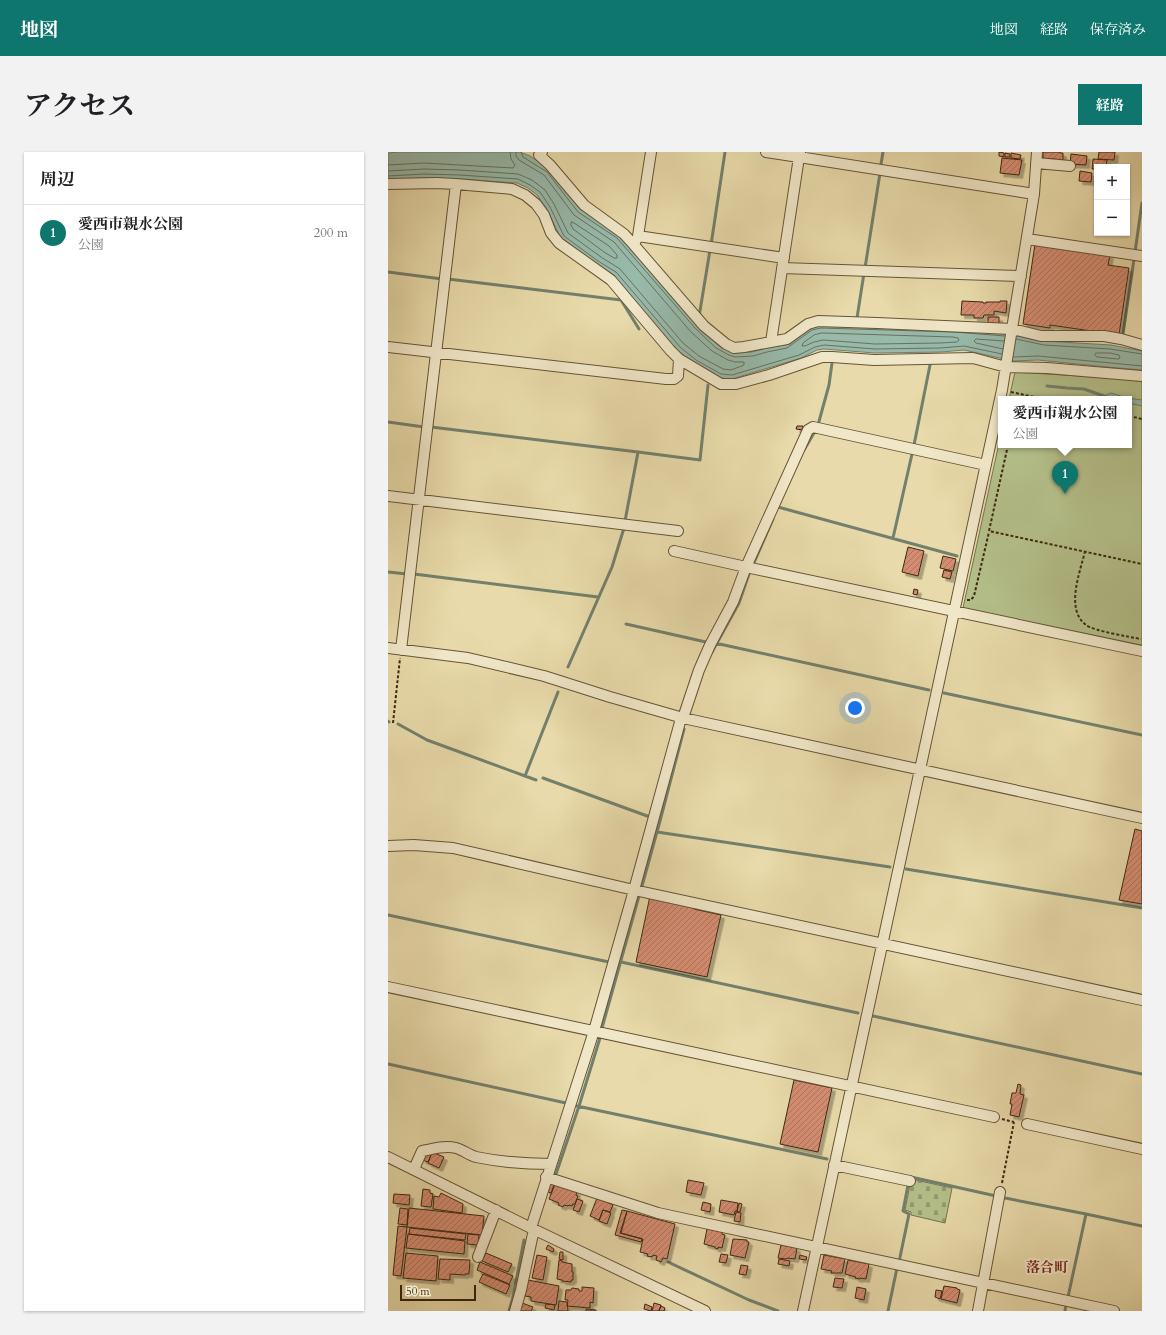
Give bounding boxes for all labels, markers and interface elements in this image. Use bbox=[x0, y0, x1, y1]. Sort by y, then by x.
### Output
text: 地図 bbox=[20, 17, 58, 43]
text: 地図 bbox=[990, 20, 1018, 39]
text: 経路 bbox=[1040, 20, 1068, 39]
text: 保存済み bbox=[1090, 20, 1146, 39]
button: 経路 bbox=[1078, 84, 1142, 125]
text: アクセス bbox=[24, 87, 135, 125]
map controls bbox=[1094, 164, 1130, 236]
button: + bbox=[1094, 164, 1130, 200]
text: 周辺 bbox=[40, 168, 74, 191]
button: − bbox=[1094, 200, 1130, 236]
text: 愛西市親水公園 bbox=[78, 214, 183, 234]
text: 1 bbox=[50, 224, 56, 242]
text: 200 m bbox=[314, 224, 348, 242]
text: 公園 bbox=[78, 236, 104, 254]
popup bbox=[998, 396, 1132, 448]
text: 愛西市親水公園 bbox=[1012, 403, 1118, 423]
text: 公園 bbox=[1012, 425, 1039, 443]
pin: 1 bbox=[1052, 461, 1078, 494]
your location bbox=[845, 698, 865, 718]
district label: 落合町 bbox=[1026, 1258, 1069, 1277]
scale bar bbox=[400, 1283, 476, 1302]
text: 50 m bbox=[406, 1284, 430, 1299]

